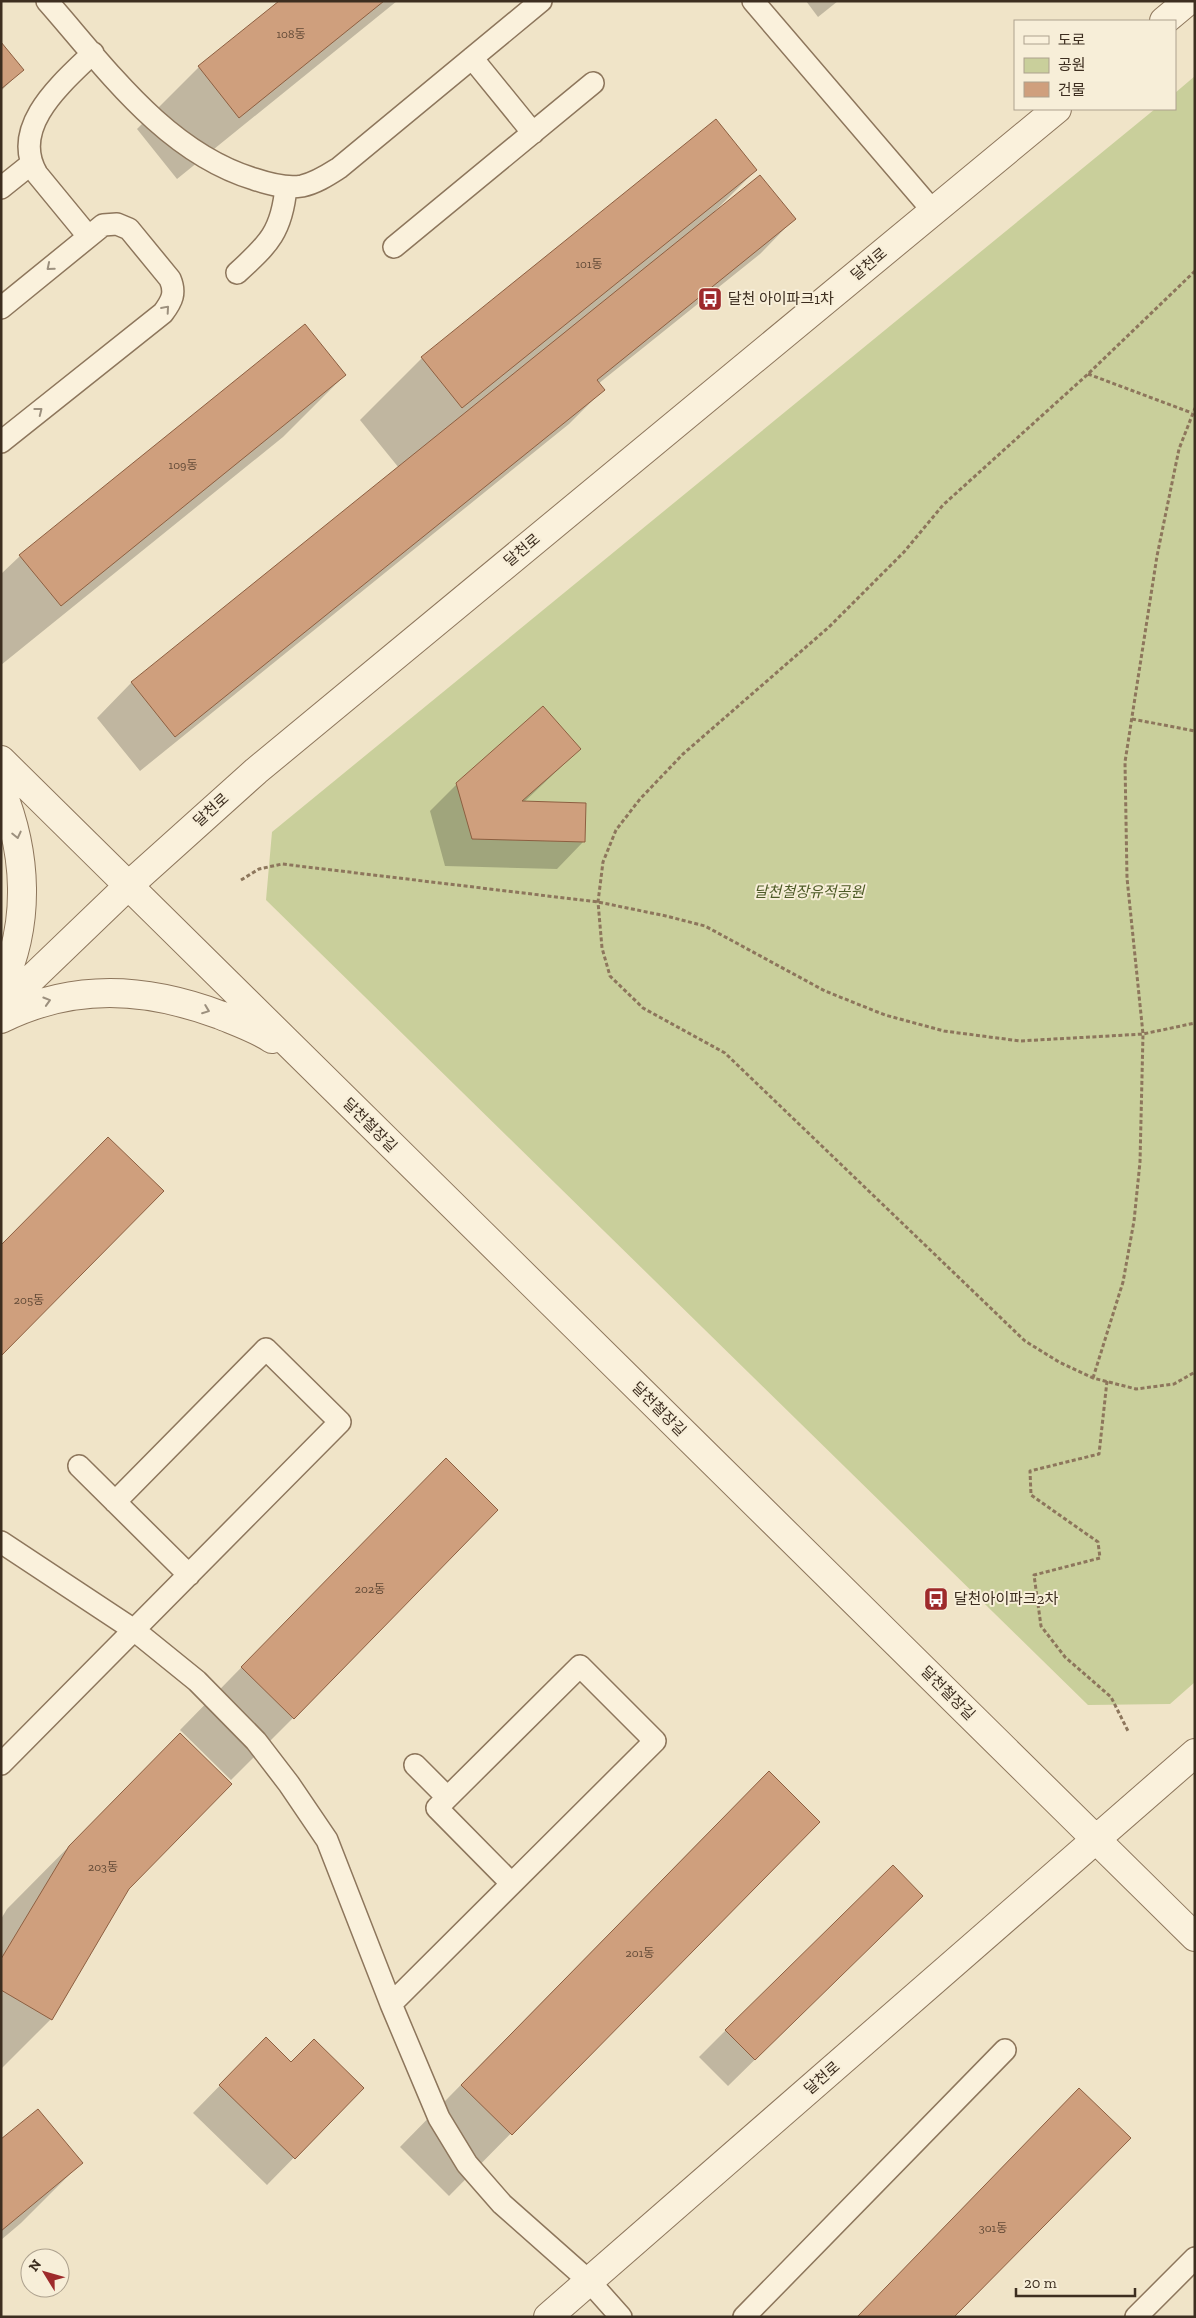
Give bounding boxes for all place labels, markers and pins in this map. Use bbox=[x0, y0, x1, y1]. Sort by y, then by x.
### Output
bus stop icon: 달천 아이파크1차 bbox=[697, 286, 723, 312]
place label: 달천 아이파크1차 bbox=[728, 290, 834, 308]
bus stop icon: 달천아이파크2차 bbox=[923, 1586, 949, 1612]
place label: 달천아이파크2차 bbox=[954, 1590, 1059, 1608]

